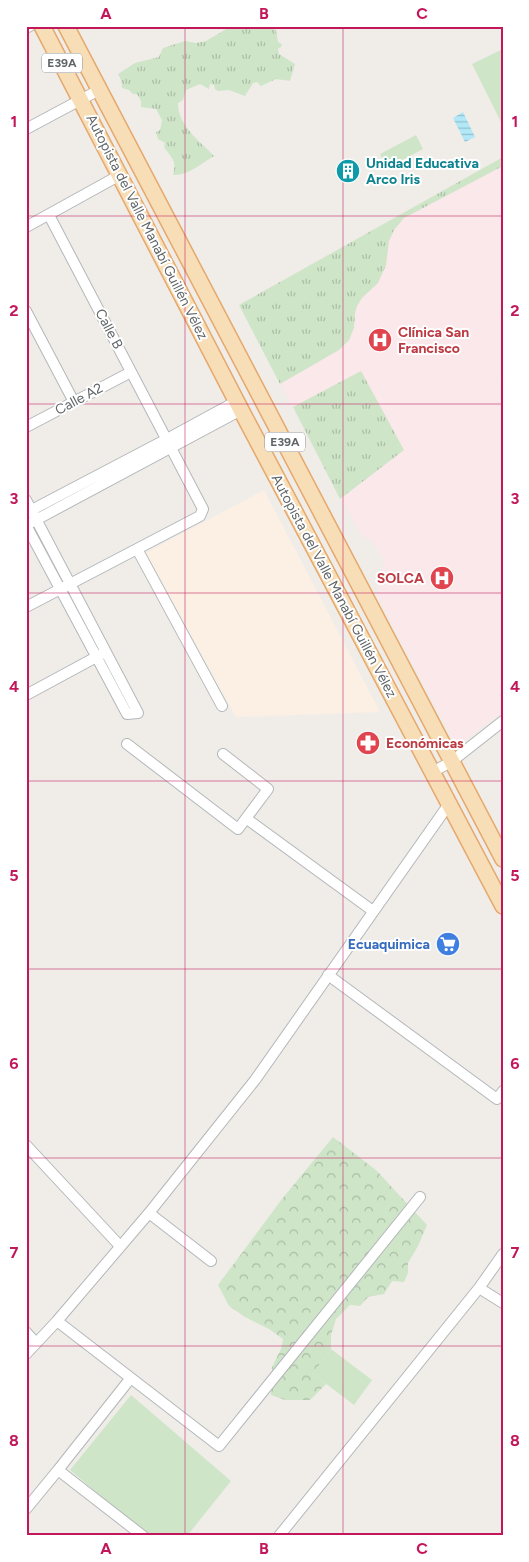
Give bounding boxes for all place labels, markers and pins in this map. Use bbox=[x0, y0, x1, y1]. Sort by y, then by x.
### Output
place label: Unidad Educativa Arco Iris bbox=[366, 155, 479, 188]
building icon: Unidad Educativa Arco Iris bbox=[335, 158, 361, 184]
place label: Clínica San Francisco bbox=[398, 324, 469, 357]
hospital icon: Clínica San Francisco bbox=[367, 327, 393, 353]
hospital icon: SOLCA bbox=[429, 565, 455, 591]
place label: SOLCA bbox=[377, 570, 424, 587]
pharmacy icon: Económicas bbox=[355, 730, 381, 756]
place label: Económicas bbox=[386, 735, 464, 752]
supermarket icon: Ecuaquimica bbox=[435, 931, 461, 957]
place label: Ecuaquimica bbox=[348, 936, 430, 953]

